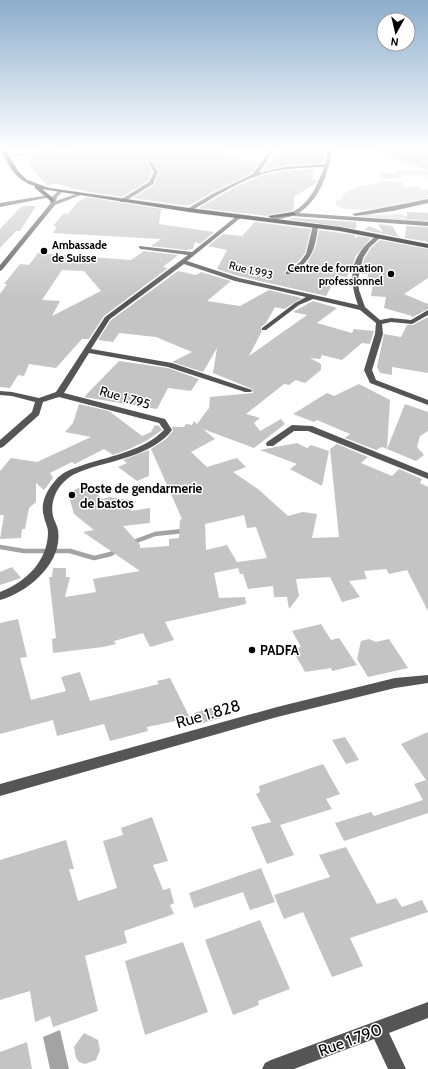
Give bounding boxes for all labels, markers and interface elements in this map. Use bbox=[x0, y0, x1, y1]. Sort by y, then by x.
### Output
north arrow bbox=[376, 12, 416, 52]
text: N bbox=[390, 34, 399, 49]
place label: Ambassade de Suisse bbox=[52, 238, 107, 265]
marker: Ambassade de Suisse bbox=[39, 246, 49, 256]
street label: Rue 1.993 bbox=[228, 258, 274, 282]
place label: Centre de formation professionnel bbox=[288, 261, 383, 288]
marker: Centre de formation professionnel bbox=[386, 269, 396, 279]
street label: Rue 1.795 bbox=[98, 382, 152, 412]
place label: Poste de gendarmerie de bastos bbox=[80, 480, 203, 511]
marker: Poste de gendarmerie de bastos bbox=[67, 490, 77, 500]
place label: PADFA bbox=[260, 642, 300, 658]
marker: PADFA bbox=[247, 645, 257, 655]
street label: Rue 1.828 bbox=[174, 696, 242, 732]
street label: Rue 1.790 bbox=[316, 1020, 384, 1060]

